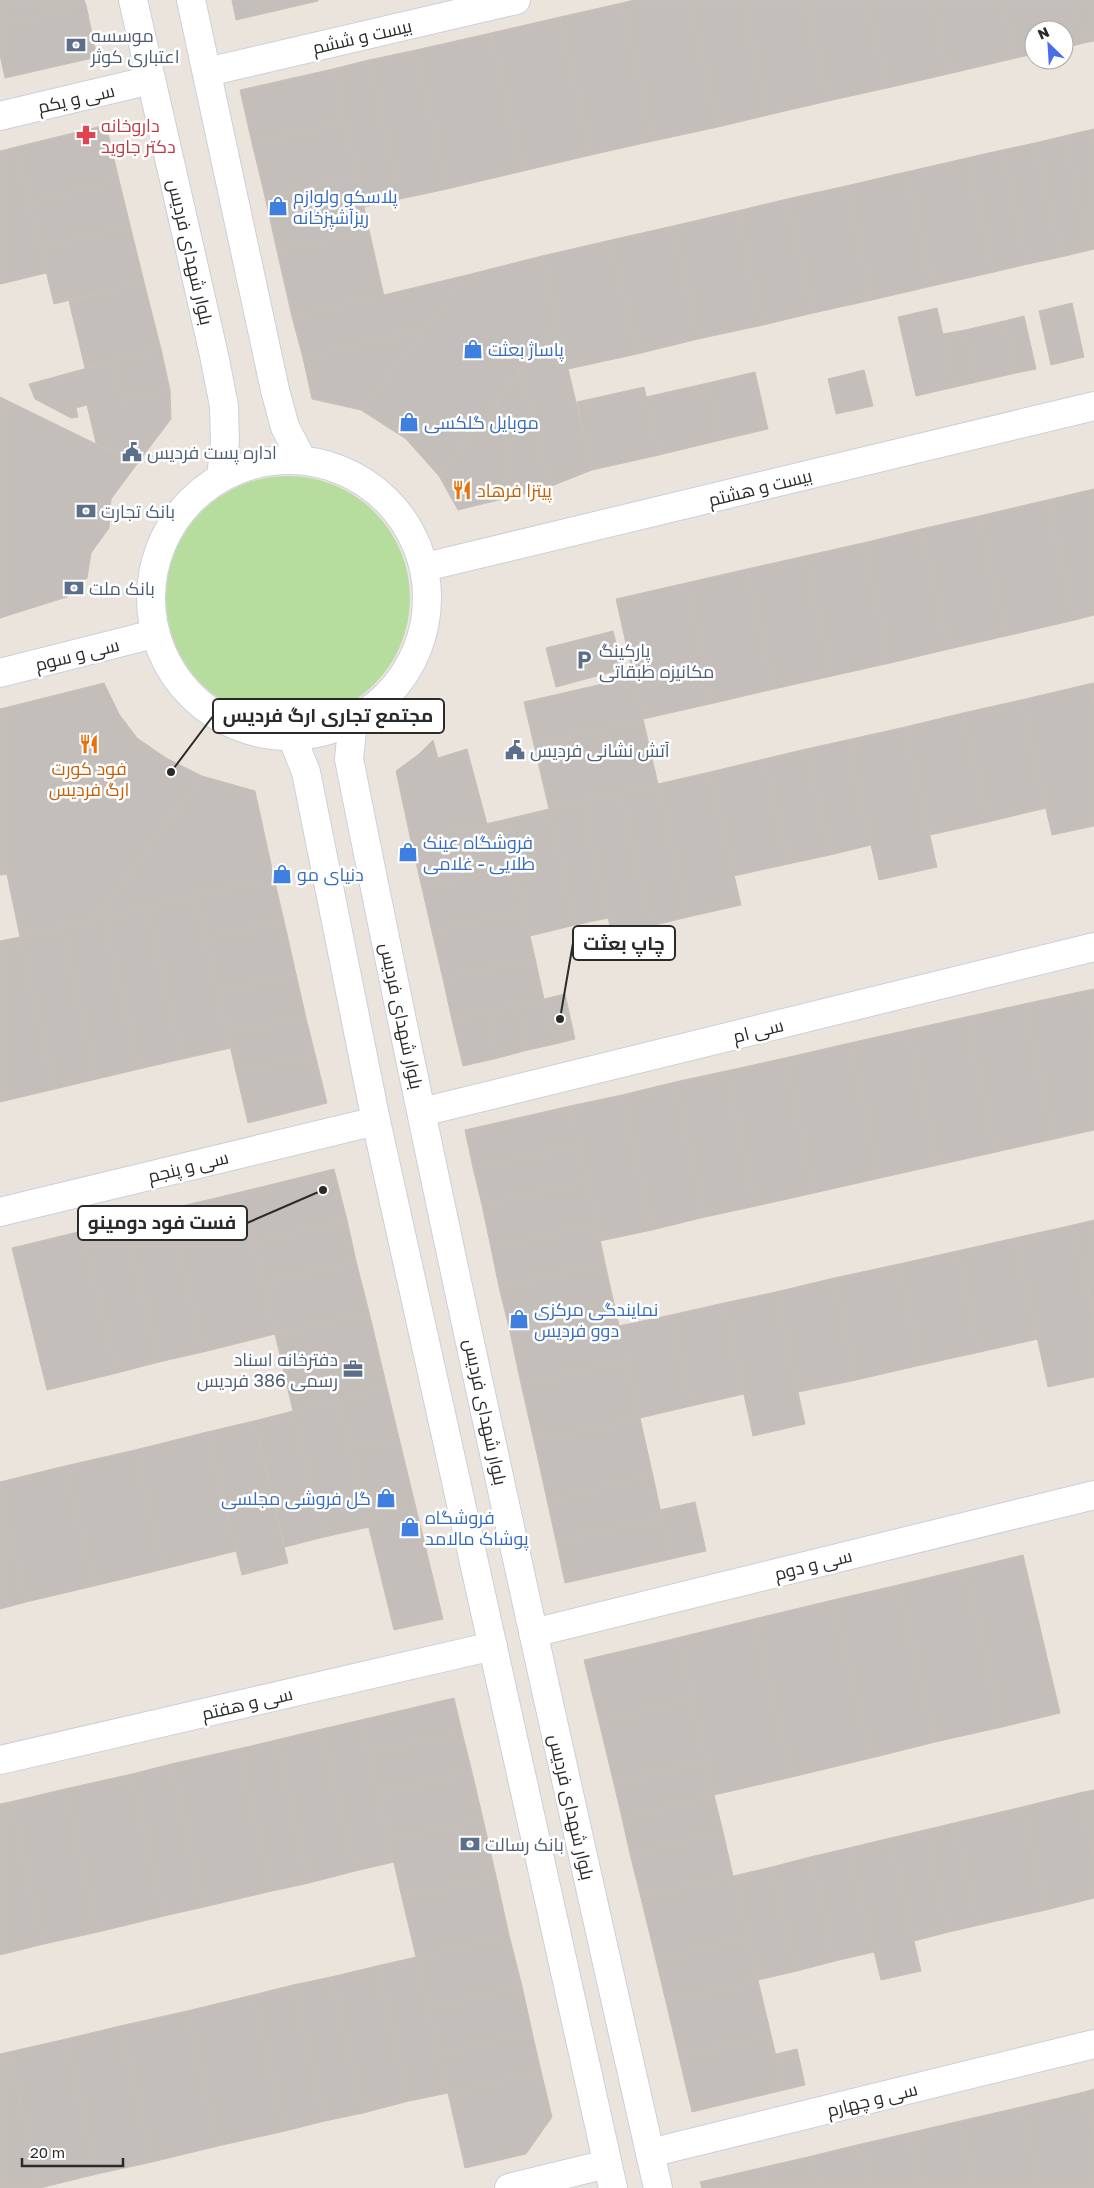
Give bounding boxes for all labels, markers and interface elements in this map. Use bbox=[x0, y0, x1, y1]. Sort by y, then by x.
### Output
street label: بیست و ششم bbox=[310, 14, 414, 60]
north arrow bbox=[1024, 20, 1074, 70]
text: N bbox=[1035, 23, 1052, 43]
place label: موسسه اعتباری کوثر bbox=[90, 24, 180, 68]
bank icon: موسسه اعتباری کوثر bbox=[65, 34, 87, 56]
street label: سی و یکم bbox=[35, 78, 117, 119]
place label: داروخانه دکتر جاوید bbox=[101, 114, 176, 158]
pharmacy icon: داروخانه دکتر جاوید bbox=[75, 124, 97, 146]
street label: بلوار شهدای فردیس bbox=[163, 177, 218, 327]
place label: پلاسکو ولوازم ریزآشپزخانه bbox=[293, 185, 398, 230]
shop icon: پلاسکو ولوازم ریزآشپزخانه bbox=[267, 195, 289, 217]
shop icon: پاساژ بعثت bbox=[462, 338, 484, 360]
place label: پاساژ بعثت bbox=[488, 338, 564, 362]
shop icon: موبایل گلکسی bbox=[398, 411, 420, 433]
place label: موبایل گلکسی bbox=[424, 411, 539, 434]
public building icon: اداره پست فردیس bbox=[121, 441, 143, 463]
place label: اداره پست فردیس bbox=[147, 441, 277, 465]
street label: بیست و هشتم bbox=[706, 463, 815, 512]
restaurant icon: پیتزا فرهاد bbox=[451, 479, 473, 501]
place label: پیتزا فرهاد bbox=[477, 479, 552, 503]
bank icon: بانک تجارت bbox=[75, 500, 97, 522]
place label: بانک تجارت bbox=[101, 500, 175, 523]
bank icon: بانک ملت bbox=[63, 577, 85, 599]
place label: بانک ملت bbox=[89, 577, 155, 599]
street label: سی و سوم bbox=[33, 633, 122, 677]
place label: پارکینگ مکانیزه طبقاتی bbox=[599, 639, 714, 683]
parking icon: پارکینگ مکانیزه طبقاتی bbox=[573, 649, 595, 671]
callout: مجتمع تجاری ارگ فردیس bbox=[213, 699, 444, 733]
text: مجتمع تجاری ارگ فردیس bbox=[223, 703, 433, 729]
restaurant icon: فود کورت ارگ فردیس bbox=[78, 733, 100, 755]
public building icon: آتش نشانی فردیس bbox=[504, 739, 526, 761]
place label: آتش نشانی فردیس bbox=[530, 739, 670, 762]
place label: فود کورت ارگ فردیس bbox=[49, 757, 129, 801]
place label: فروشگاه عینک طلایی - غلامی bbox=[423, 831, 535, 875]
shop icon: فروشگاه عینک طلایی - غلامی bbox=[397, 841, 419, 863]
shop icon: دنیای مو bbox=[271, 863, 293, 885]
place label: دنیای مو bbox=[297, 863, 364, 886]
callout: چاپ بعثت bbox=[573, 926, 675, 960]
text: چاپ بعثت bbox=[583, 931, 665, 957]
street label: بلوار شهدای فردیس bbox=[375, 941, 428, 1091]
street label: سی ام bbox=[730, 1013, 786, 1049]
street label: سی و پنجم bbox=[145, 1145, 231, 1189]
callout: فست فود دومینو bbox=[78, 1206, 247, 1240]
text: فست فود دومینو bbox=[88, 1210, 236, 1234]
place label: نمایندگی مرکزی دوو فردیس bbox=[534, 1298, 658, 1342]
shop icon: نمایندگی مرکزی دوو فردیس bbox=[508, 1308, 530, 1330]
street label: بلوار شهدای فردیس bbox=[459, 1337, 512, 1487]
place label: دفترخانه اسناد رسمی 386 فردیس bbox=[197, 1348, 338, 1392]
office icon: دفترخانه اسناد رسمی 386 فردیس bbox=[342, 1358, 364, 1380]
place label: گل فروشی مجلسی bbox=[221, 1487, 371, 1510]
shop icon: گل فروشی مجلسی bbox=[375, 1487, 397, 1509]
place label: فروشگاه پوشاک مالامد bbox=[425, 1506, 529, 1551]
shop icon: فروشگاه پوشاک مالامد bbox=[399, 1516, 421, 1538]
street label: سی و دوم bbox=[772, 1544, 855, 1586]
street label: سی و هفتم bbox=[199, 1682, 295, 1726]
street label: بلوار شهدای فردیس bbox=[544, 1732, 599, 1882]
bank icon: بانک رسالت bbox=[459, 1833, 481, 1855]
place label: بانک رسالت bbox=[485, 1833, 564, 1856]
street label: سی و چهارم bbox=[824, 2077, 920, 2123]
scale bar bbox=[22, 2136, 124, 2168]
text: 20 m bbox=[30, 2143, 65, 2161]

